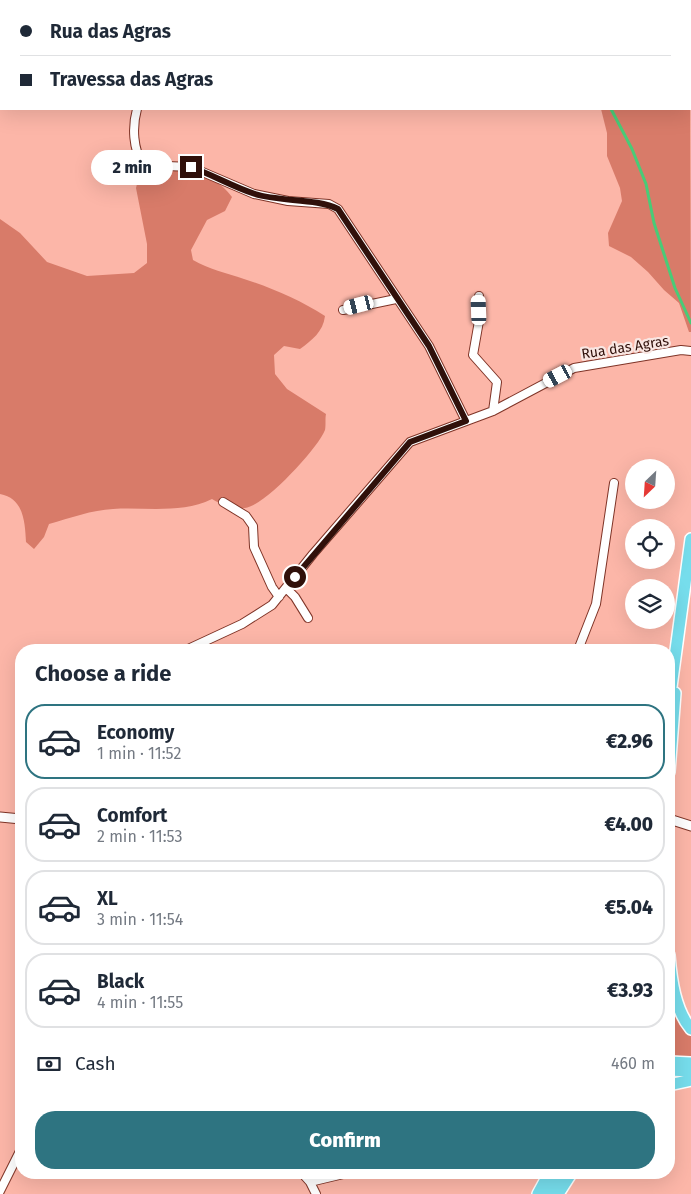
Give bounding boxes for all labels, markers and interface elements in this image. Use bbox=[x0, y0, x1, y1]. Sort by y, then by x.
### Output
text: Rua das Agras bbox=[50, 20, 171, 43]
text: Travessa das Agras bbox=[50, 68, 213, 91]
callout: 2 min bbox=[91, 150, 174, 184]
route end bbox=[180, 156, 202, 178]
text: 2 min bbox=[112, 158, 152, 177]
car bbox=[342, 294, 375, 316]
car bbox=[470, 295, 487, 325]
street label: Rua das Agras bbox=[580, 332, 670, 363]
car bbox=[541, 362, 574, 390]
north arrow bbox=[625, 459, 675, 509]
map controls bbox=[625, 459, 675, 629]
button: locate bbox=[625, 519, 675, 569]
route start bbox=[284, 566, 306, 588]
button: layers bbox=[625, 579, 675, 629]
text: Choose a ride bbox=[35, 660, 171, 687]
icon: car bbox=[37, 719, 82, 764]
text: Economy bbox=[97, 721, 174, 744]
text: €2.96 bbox=[606, 730, 653, 753]
text: 1 min · 11:52 bbox=[97, 744, 181, 763]
icon: car bbox=[37, 802, 82, 847]
text: Comfort bbox=[97, 804, 167, 827]
text: €4.00 bbox=[604, 813, 653, 836]
text: 2 min · 11:53 bbox=[97, 827, 183, 846]
icon: car bbox=[37, 885, 82, 930]
text: XL bbox=[97, 887, 118, 910]
text: €5.04 bbox=[605, 896, 653, 919]
text: 3 min · 11:54 bbox=[97, 910, 183, 929]
icon: car bbox=[37, 968, 82, 1013]
text: Black bbox=[97, 970, 144, 993]
text: €3.93 bbox=[607, 979, 653, 1002]
text: 4 min · 11:55 bbox=[97, 993, 183, 1012]
icon: cash bbox=[35, 1050, 63, 1078]
text: Cash bbox=[75, 1052, 116, 1075]
text: 460 m bbox=[611, 1054, 655, 1073]
button: Confirm bbox=[35, 1111, 655, 1169]

